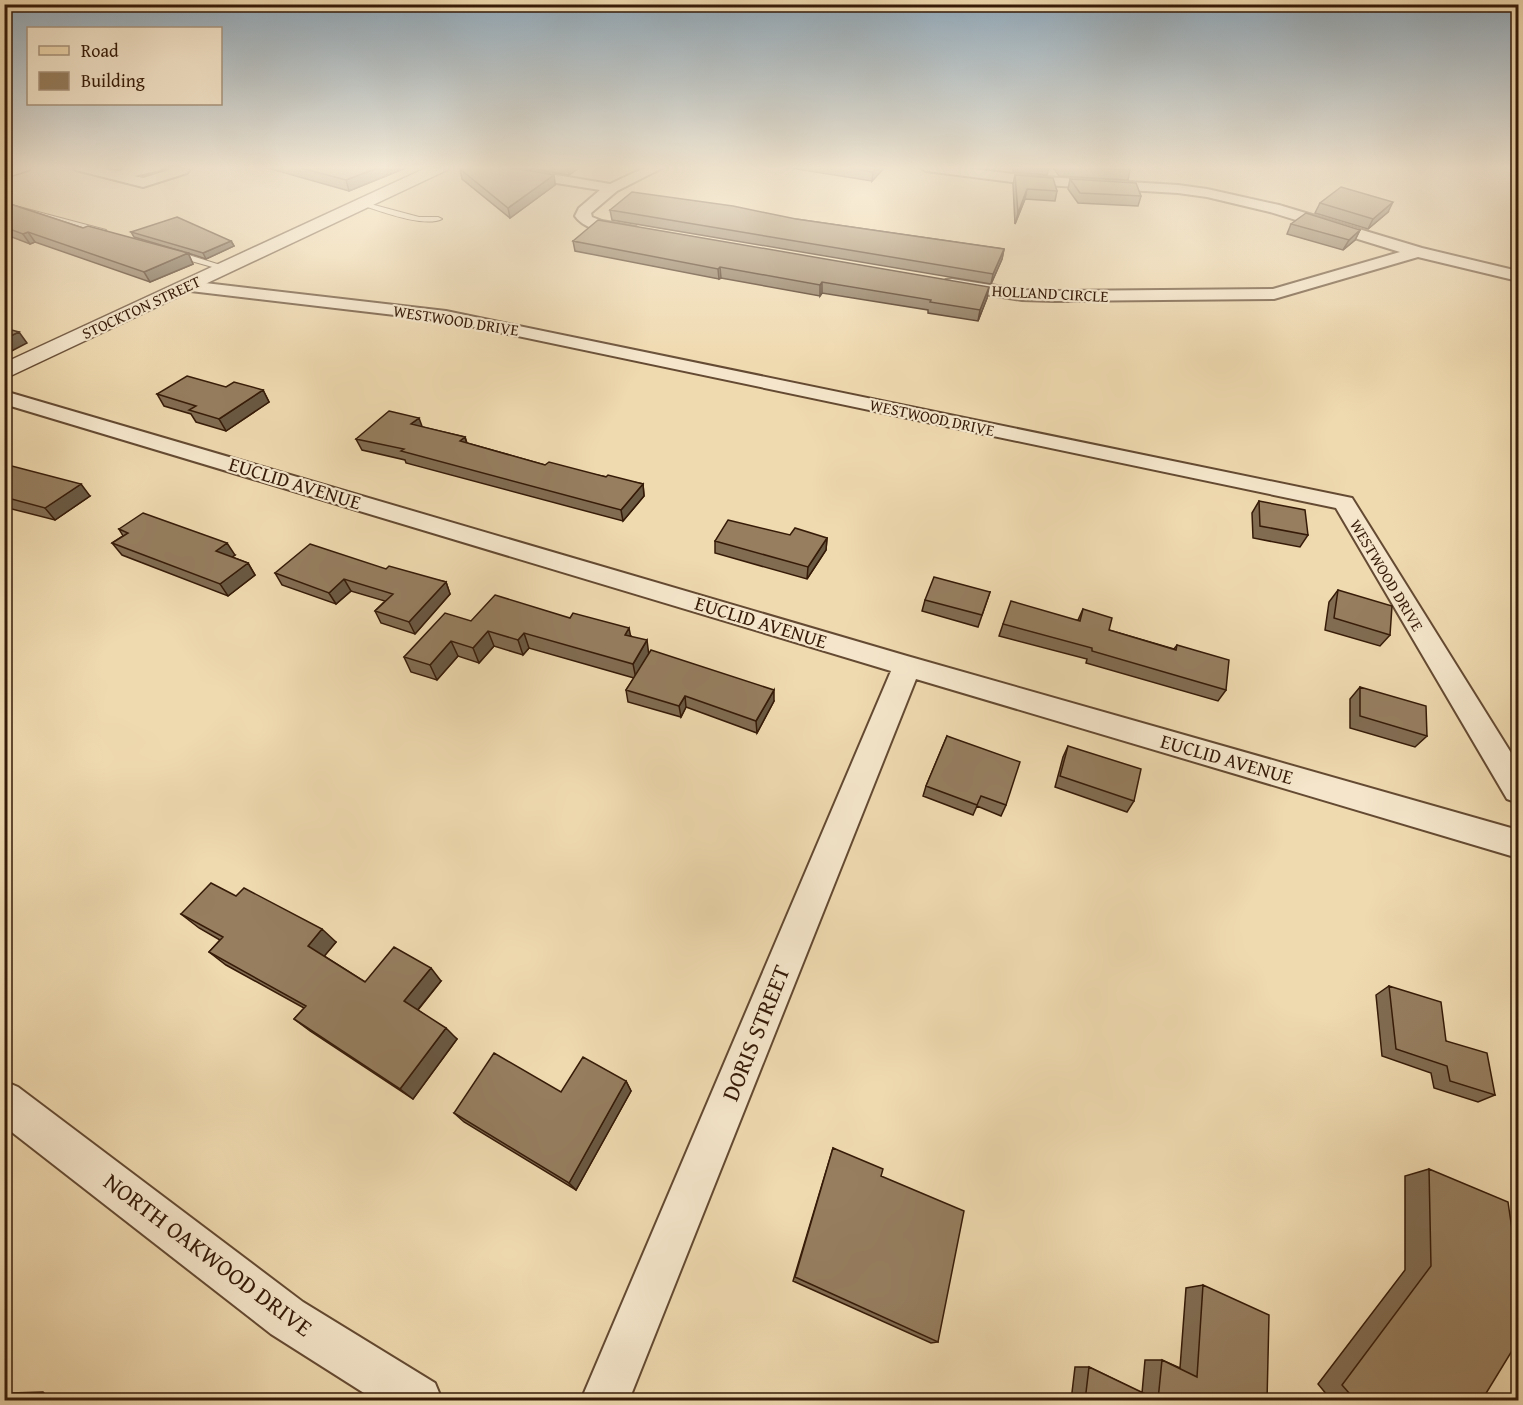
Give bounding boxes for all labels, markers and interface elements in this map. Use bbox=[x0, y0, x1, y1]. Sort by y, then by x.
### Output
legend bbox=[27, 27, 222, 105]
text: Road bbox=[81, 37, 119, 64]
text: Building bbox=[81, 67, 145, 94]
street label: STOCKTON STREET bbox=[78, 269, 204, 345]
street label: HOLLAND CIRCLE bbox=[991, 278, 1109, 308]
street label: WESTWOOD DRIVE bbox=[391, 298, 521, 342]
street label: WESTWOOD DRIVE bbox=[867, 392, 997, 442]
street label: EUCLID AVENUE bbox=[226, 449, 365, 516]
street label: WESTWOOD DRIVE bbox=[1344, 514, 1430, 636]
street label: EUCLID AVENUE bbox=[692, 588, 831, 655]
street label: EUCLID AVENUE bbox=[1157, 726, 1297, 791]
street label: DORIS STREET bbox=[712, 959, 799, 1106]
street label: NORTH OAKWOOD DRIVE bbox=[97, 1164, 320, 1345]

